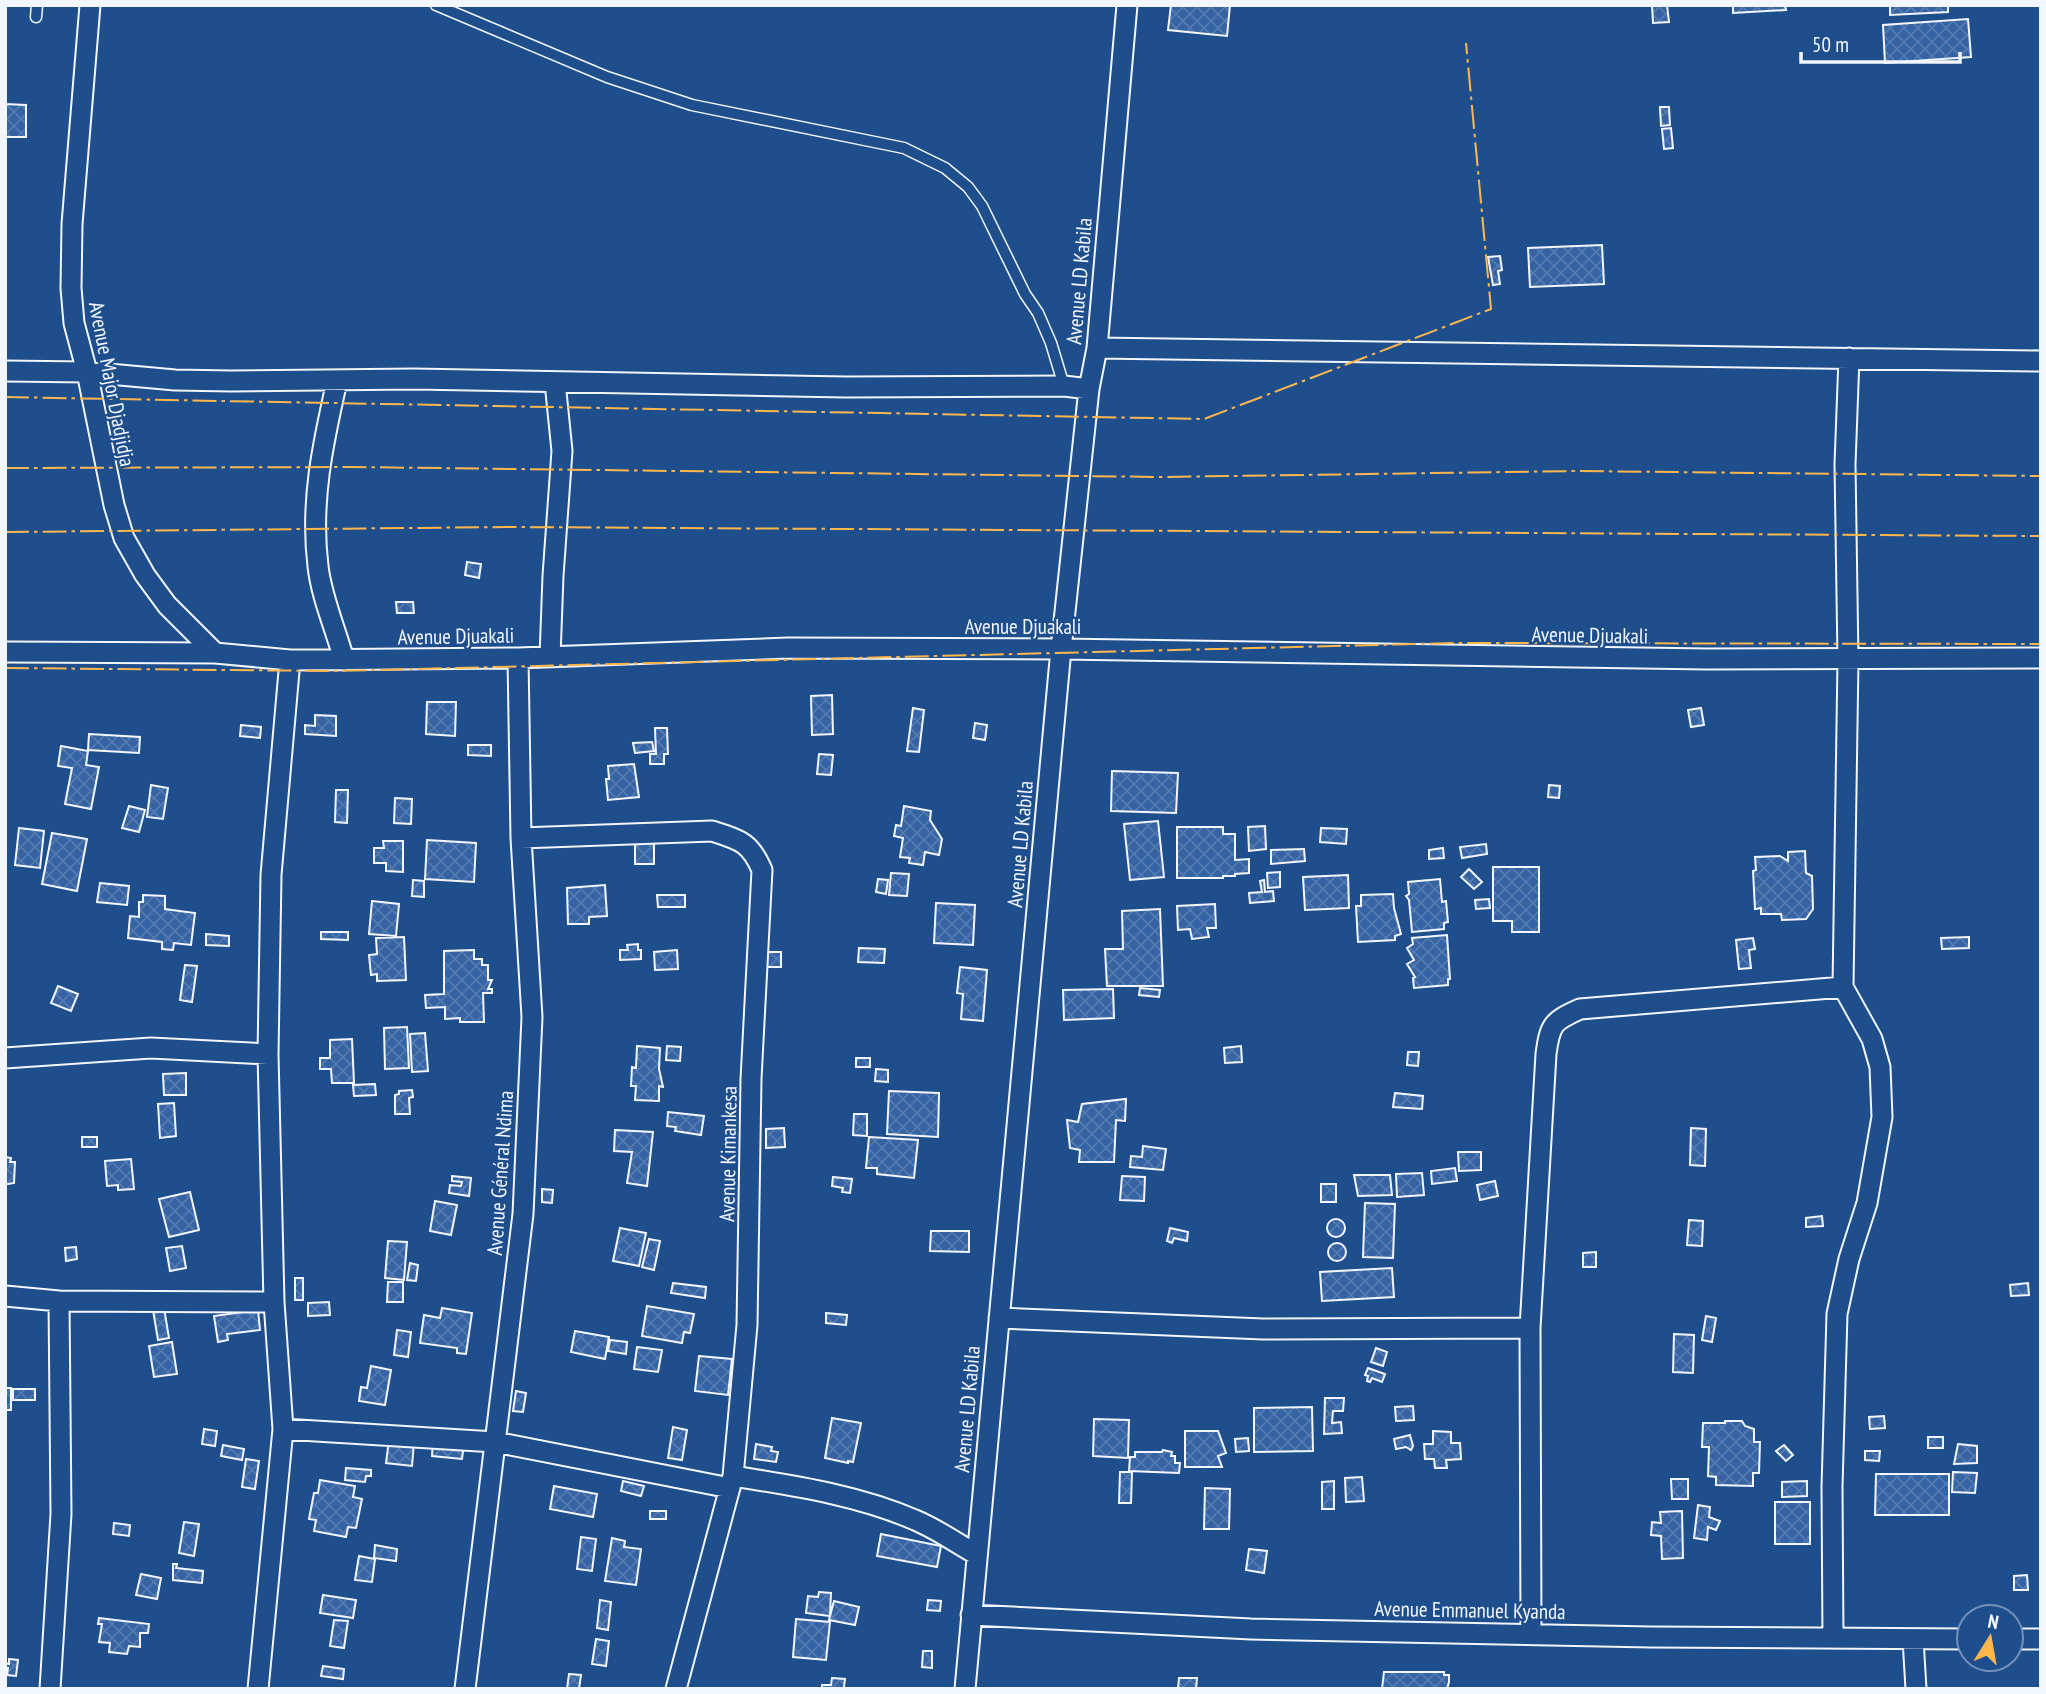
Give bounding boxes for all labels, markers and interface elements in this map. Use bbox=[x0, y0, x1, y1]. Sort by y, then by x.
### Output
scale bar bbox=[1801, 21, 1960, 65]
text: 50 m bbox=[1812, 31, 1849, 58]
street label: Avenue LD Kabila bbox=[1060, 217, 1098, 345]
street label: Avenue Major Djadjidja bbox=[83, 299, 141, 469]
street label: Avenue Djuakali bbox=[965, 613, 1081, 640]
street label: Avenue Djuakali bbox=[1531, 620, 1649, 650]
street label: Avenue Djuakali bbox=[397, 621, 515, 651]
street label: Avenue LD Kabila bbox=[1001, 780, 1039, 908]
street label: Avenue Kimankesa bbox=[713, 1086, 743, 1222]
street label: Avenue Général Ndima bbox=[481, 1090, 519, 1256]
street label: Avenue LD Kabila bbox=[948, 1345, 986, 1473]
street label: Avenue Emmanuel Kyanda bbox=[1374, 1595, 1566, 1625]
north arrow bbox=[1955, 1603, 2025, 1673]
text: N bbox=[1986, 1609, 2001, 1634]

